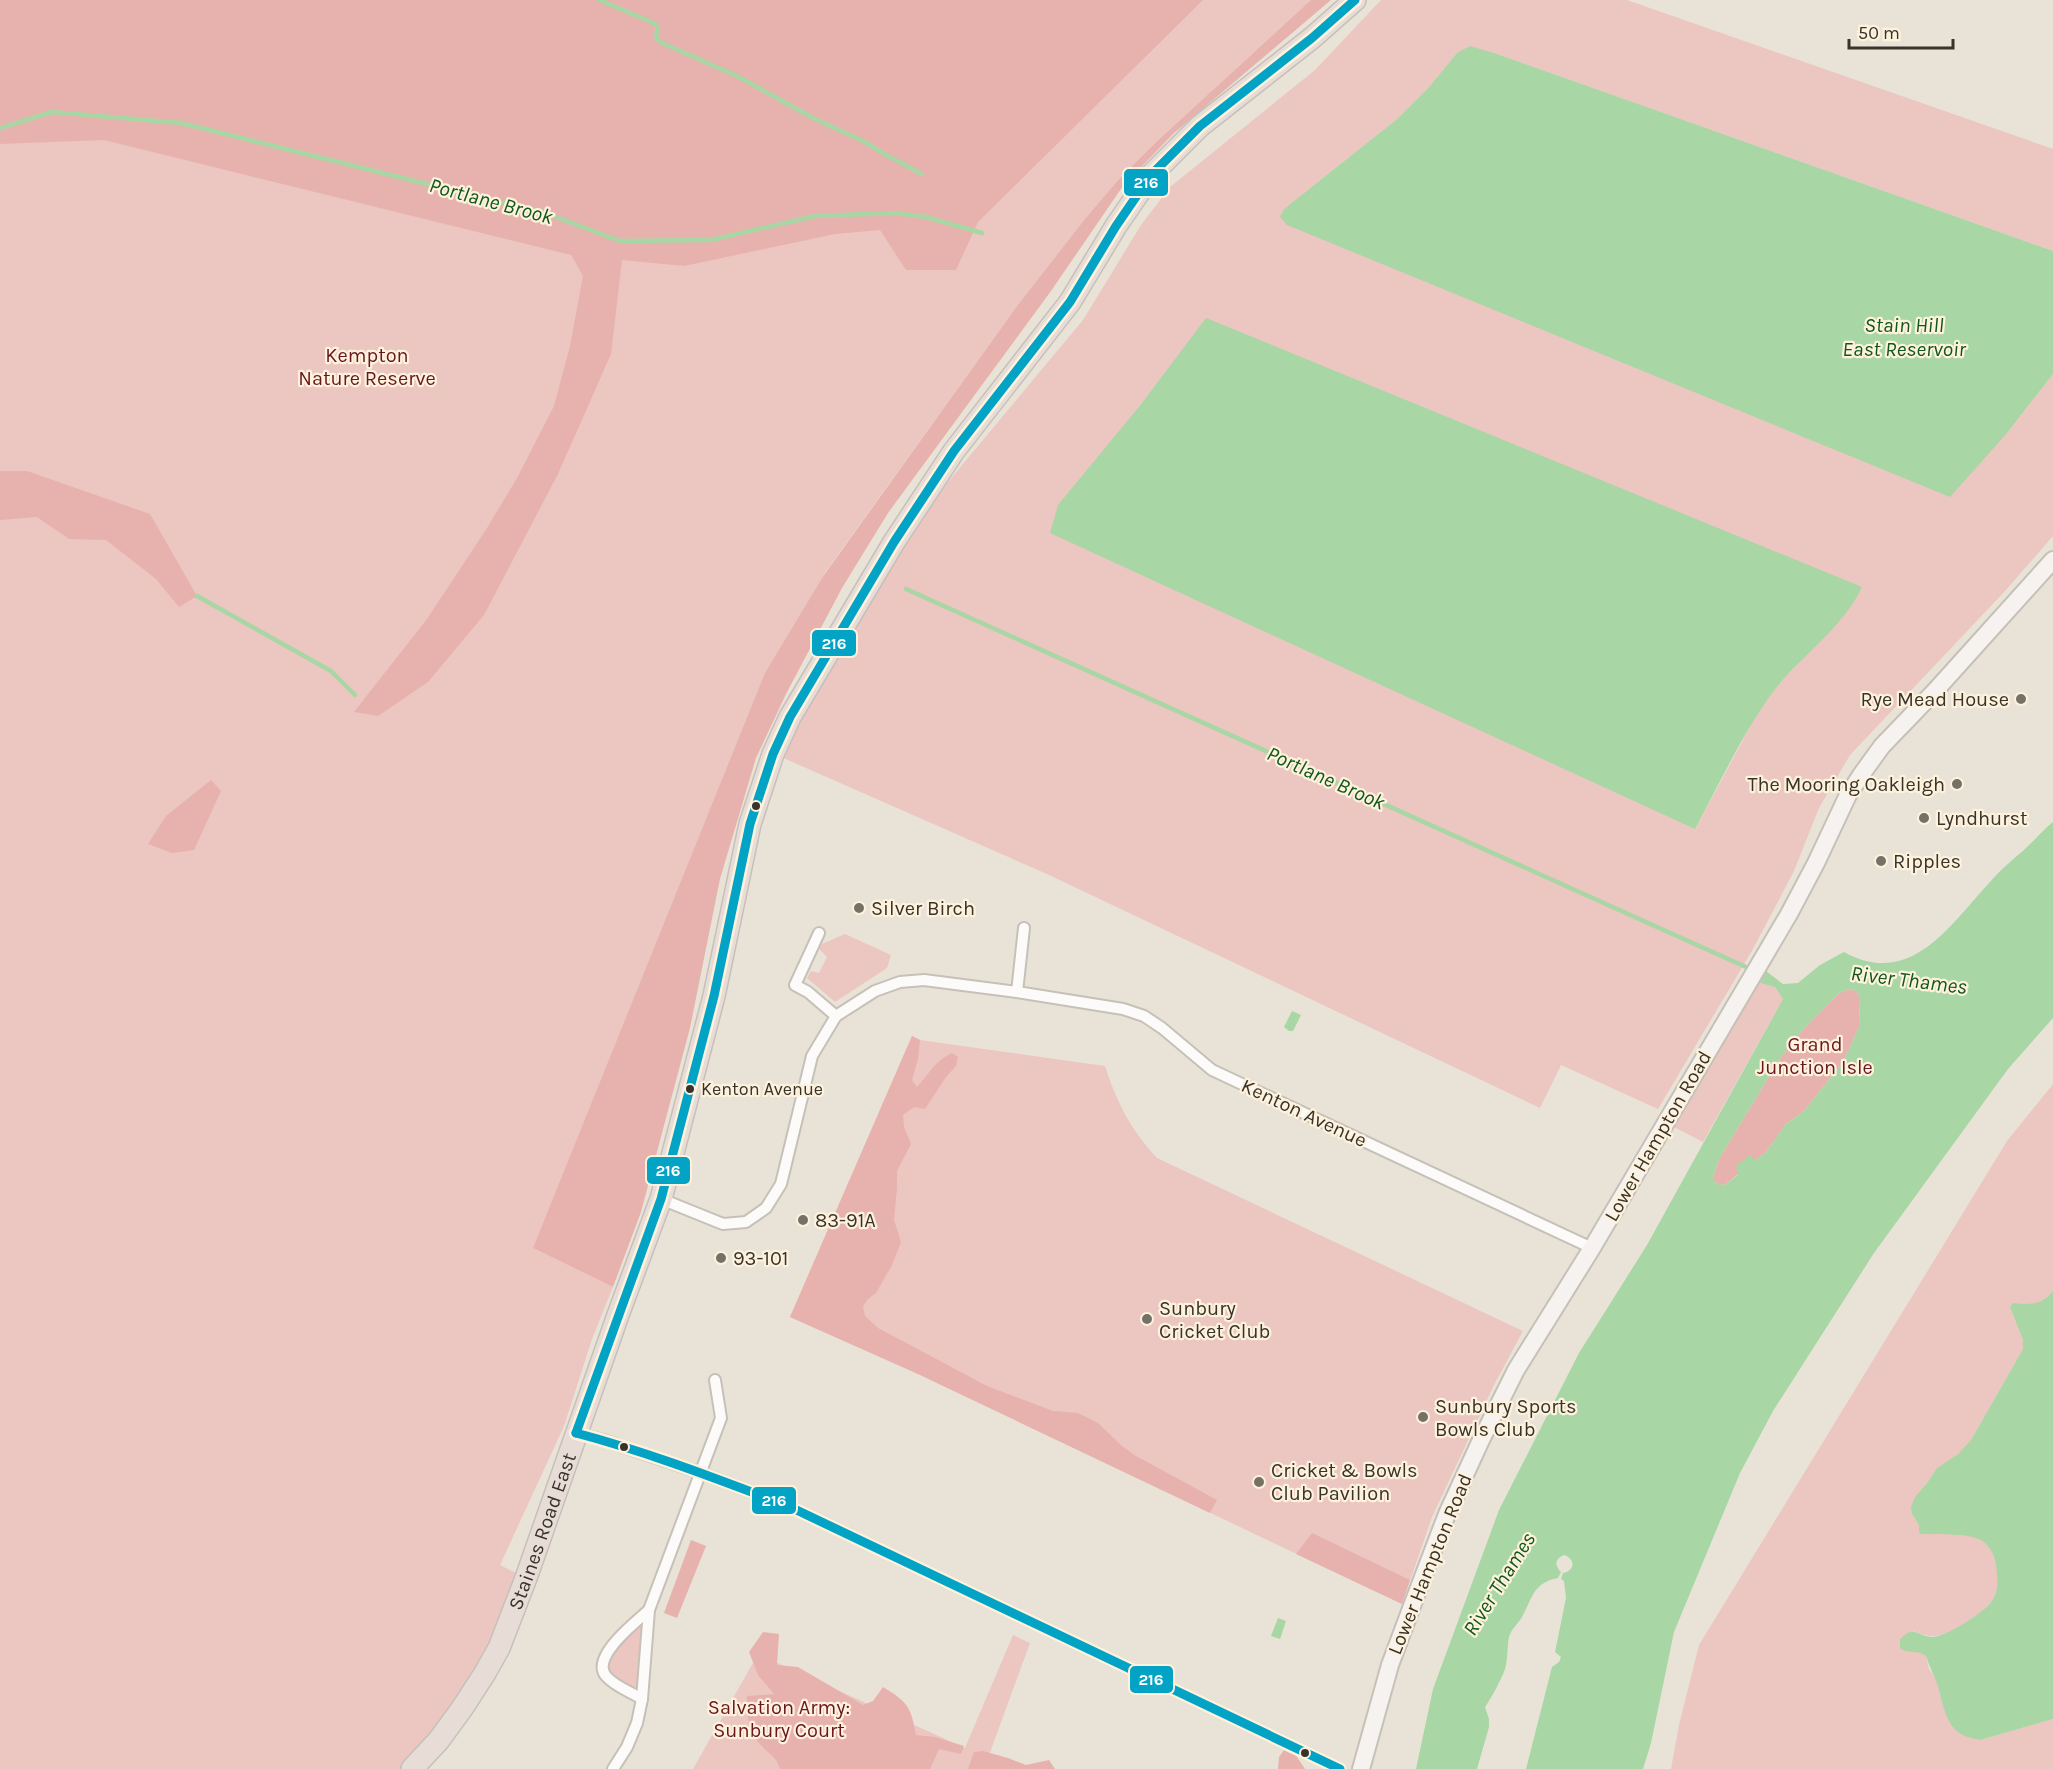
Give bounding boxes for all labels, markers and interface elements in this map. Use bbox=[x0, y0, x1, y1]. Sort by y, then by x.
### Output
scale bar bbox=[1849, 12, 1952, 50]
text: 50 m bbox=[1858, 22, 1900, 44]
line badge: 216 bbox=[1123, 168, 1169, 197]
water label: Portlane Brook bbox=[427, 173, 556, 229]
text: 216 bbox=[1133, 173, 1159, 192]
water label: Stain Hill East Reservoir bbox=[1842, 313, 1967, 361]
park label: Kempton Nature Reserve bbox=[298, 344, 436, 390]
line badge: 216 bbox=[811, 629, 857, 657]
text: 216 bbox=[821, 634, 847, 653]
place label: Rye Mead House bbox=[1860, 688, 2009, 711]
marker: Rye Mead House bbox=[2014, 692, 2028, 706]
water label: Portlane Brook bbox=[1263, 741, 1389, 815]
place label: The Mooring Oakleigh bbox=[1747, 773, 1945, 796]
marker: The Mooring Oakleigh bbox=[1950, 777, 1964, 791]
unlabelled marker bbox=[750, 800, 762, 812]
place label: Lyndhurst bbox=[1936, 807, 2028, 830]
marker: Lyndhurst bbox=[1917, 811, 1931, 825]
place label: Ripples bbox=[1893, 850, 1961, 873]
marker: Ripples bbox=[1874, 854, 1888, 868]
place label: Silver Birch bbox=[871, 897, 975, 920]
marker: Silver Birch bbox=[852, 901, 866, 915]
water label: River Thames bbox=[1849, 961, 1969, 999]
park label: Grand Junction Isle bbox=[1757, 1033, 1873, 1079]
street label: Lower Hampton Road bbox=[1600, 1047, 1716, 1225]
street label: Kenton Avenue bbox=[1238, 1074, 1370, 1152]
place label: Kenton Avenue bbox=[701, 1078, 823, 1100]
marker: Kenton Avenue bbox=[684, 1083, 696, 1095]
line badge: 216 bbox=[646, 1156, 691, 1185]
text: 216 bbox=[655, 1161, 681, 1180]
place label: 83-91A bbox=[815, 1209, 876, 1232]
marker: 83-91A bbox=[796, 1213, 810, 1227]
place label: 93-101 bbox=[733, 1247, 788, 1270]
marker: 93-101 bbox=[714, 1251, 728, 1265]
place label: Sunbury Cricket Club bbox=[1159, 1297, 1270, 1343]
marker: Sunbury Cricket Club bbox=[1140, 1312, 1154, 1326]
place label: Sunbury Sports Bowls Club bbox=[1435, 1395, 1577, 1441]
marker: Sunbury Sports Bowls Club bbox=[1416, 1410, 1430, 1424]
unlabelled marker bbox=[618, 1441, 630, 1453]
street label: Staines Road East bbox=[503, 1449, 581, 1613]
place label: Cricket & Bowls Club Pavilion bbox=[1271, 1459, 1418, 1505]
street label: Lower Hampton Road bbox=[1383, 1470, 1477, 1658]
marker: Cricket & Bowls Club Pavilion bbox=[1252, 1475, 1266, 1489]
line badge: 216 bbox=[751, 1486, 797, 1515]
text: 216 bbox=[761, 1491, 787, 1510]
water label: River Thames bbox=[1458, 1528, 1540, 1640]
line badge: 216 bbox=[1129, 1665, 1174, 1694]
text: 216 bbox=[1138, 1670, 1164, 1689]
park label: Salvation Army: Sunbury Court bbox=[708, 1696, 850, 1742]
unlabelled marker bbox=[1299, 1747, 1311, 1759]

